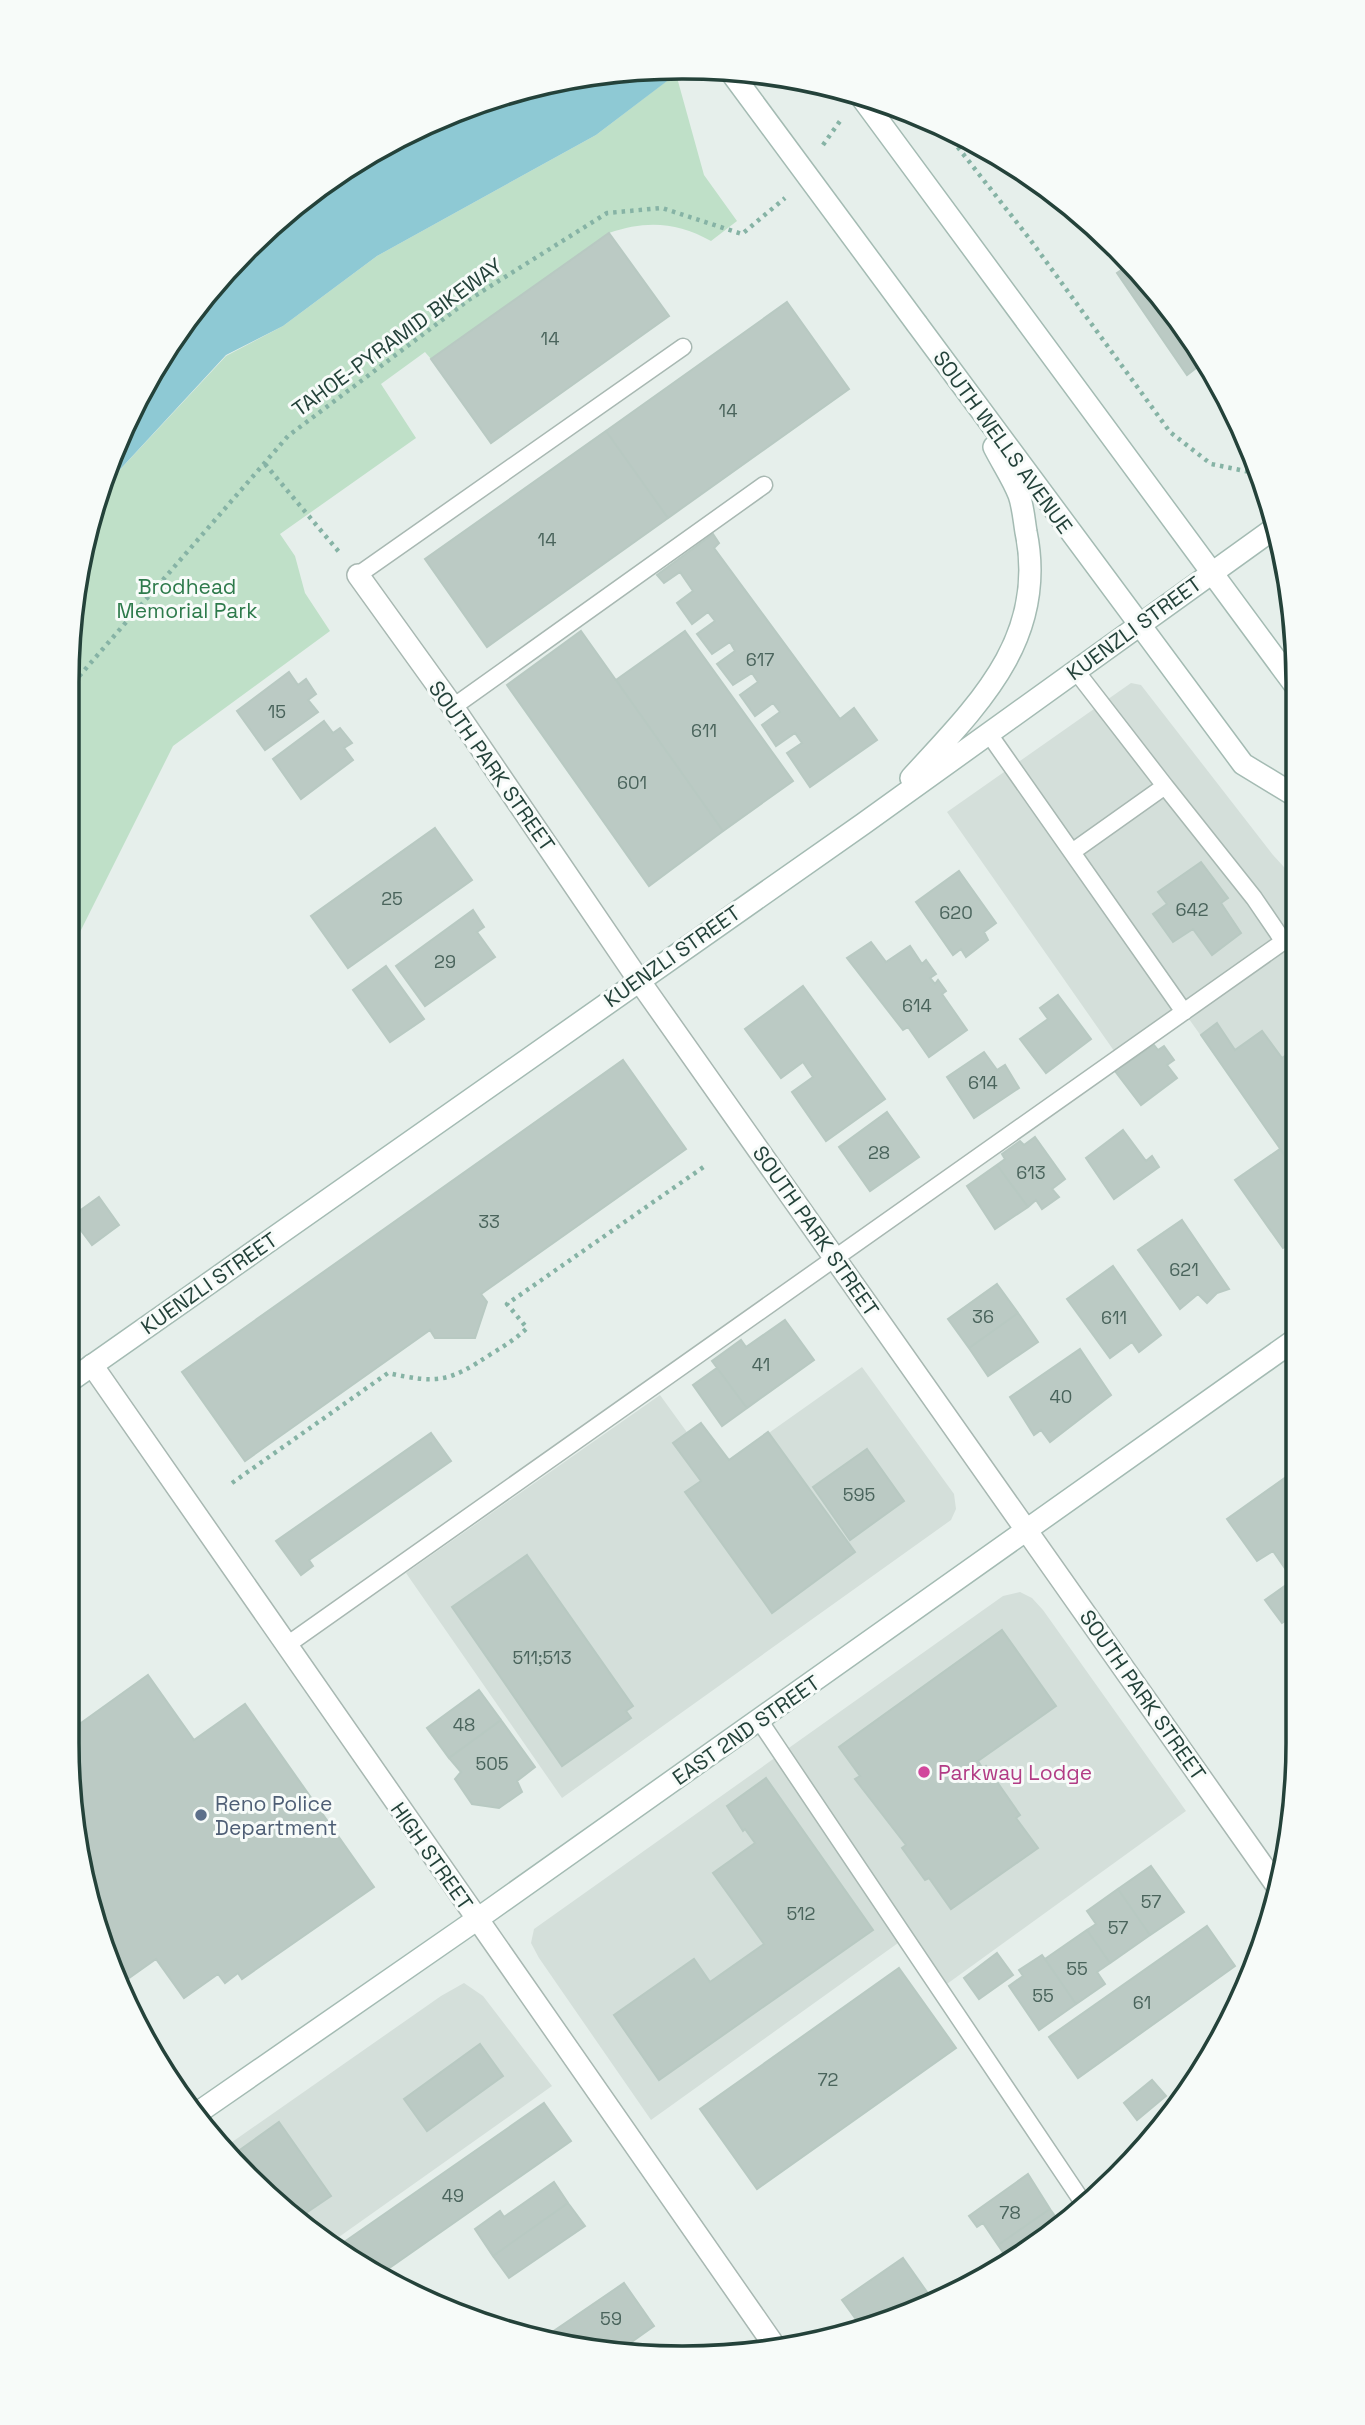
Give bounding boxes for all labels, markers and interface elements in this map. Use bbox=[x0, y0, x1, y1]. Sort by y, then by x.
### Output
street label: TAHOE-PYRAMID BIKEWAY bbox=[287, 252, 508, 422]
house number: 14 bbox=[541, 327, 559, 350]
street label: SOUTH WELLS AVENUE bbox=[927, 345, 1079, 539]
house number: 14 bbox=[719, 399, 737, 422]
house number: 14 bbox=[538, 528, 556, 551]
street label: KUENZLI STREET bbox=[1061, 570, 1207, 686]
park label: Brodhead Memorial Park bbox=[117, 573, 258, 624]
house number: 617 bbox=[746, 648, 774, 671]
street label: SOUTH PARK STREET bbox=[423, 675, 561, 857]
house number: 15 bbox=[268, 700, 286, 723]
house number: 611 bbox=[691, 719, 717, 742]
house number: 601 bbox=[617, 771, 647, 794]
house number: 25 bbox=[381, 887, 403, 910]
house number: 642 bbox=[1175, 898, 1209, 921]
street label: KUENZLI STREET bbox=[599, 899, 745, 1013]
house number: 620 bbox=[939, 901, 973, 924]
house number: 29 bbox=[434, 950, 456, 973]
house number: 614 bbox=[902, 994, 932, 1017]
house number: 614 bbox=[968, 1071, 998, 1094]
street label: SOUTH PARK STREET bbox=[747, 1140, 885, 1322]
house number: 28 bbox=[868, 1141, 890, 1164]
house number: 613 bbox=[1016, 1161, 1046, 1184]
house number: 33 bbox=[478, 1210, 500, 1233]
street label: KUENZLI STREET bbox=[136, 1226, 282, 1340]
house number: 621 bbox=[1169, 1258, 1199, 1281]
house number: 36 bbox=[972, 1305, 994, 1328]
house number: 611 bbox=[1101, 1306, 1127, 1329]
house number: 41 bbox=[752, 1353, 770, 1376]
house number: 40 bbox=[1050, 1385, 1072, 1408]
house number: 595 bbox=[843, 1483, 875, 1506]
street label: SOUTH PARK STREET bbox=[1074, 1604, 1212, 1786]
house number: 511;513 bbox=[512, 1646, 572, 1669]
street label: EAST 2ND STREET bbox=[667, 1669, 825, 1791]
house number: 48 bbox=[453, 1713, 475, 1736]
house number: 505 bbox=[475, 1752, 509, 1775]
place label: Parkway Lodge bbox=[938, 1759, 1092, 1786]
marker: Parkway Lodge bbox=[916, 1764, 932, 1780]
place label: Reno Police Department bbox=[215, 1790, 337, 1841]
street label: HIGH STREET bbox=[385, 1797, 479, 1915]
marker: Reno Police Department bbox=[193, 1807, 209, 1823]
house number: 57 bbox=[1141, 1890, 1161, 1913]
house number: 512 bbox=[787, 1902, 815, 1925]
house number: 57 bbox=[1108, 1916, 1128, 1939]
house number: 55 bbox=[1066, 1957, 1088, 1980]
house number: 55 bbox=[1032, 1984, 1054, 2007]
house number: 61 bbox=[1133, 1991, 1151, 2014]
house number: 72 bbox=[818, 2068, 838, 2091]
house number: 49 bbox=[442, 2184, 464, 2207]
house number: 78 bbox=[999, 2201, 1021, 2224]
house number: 59 bbox=[600, 2307, 622, 2330]

